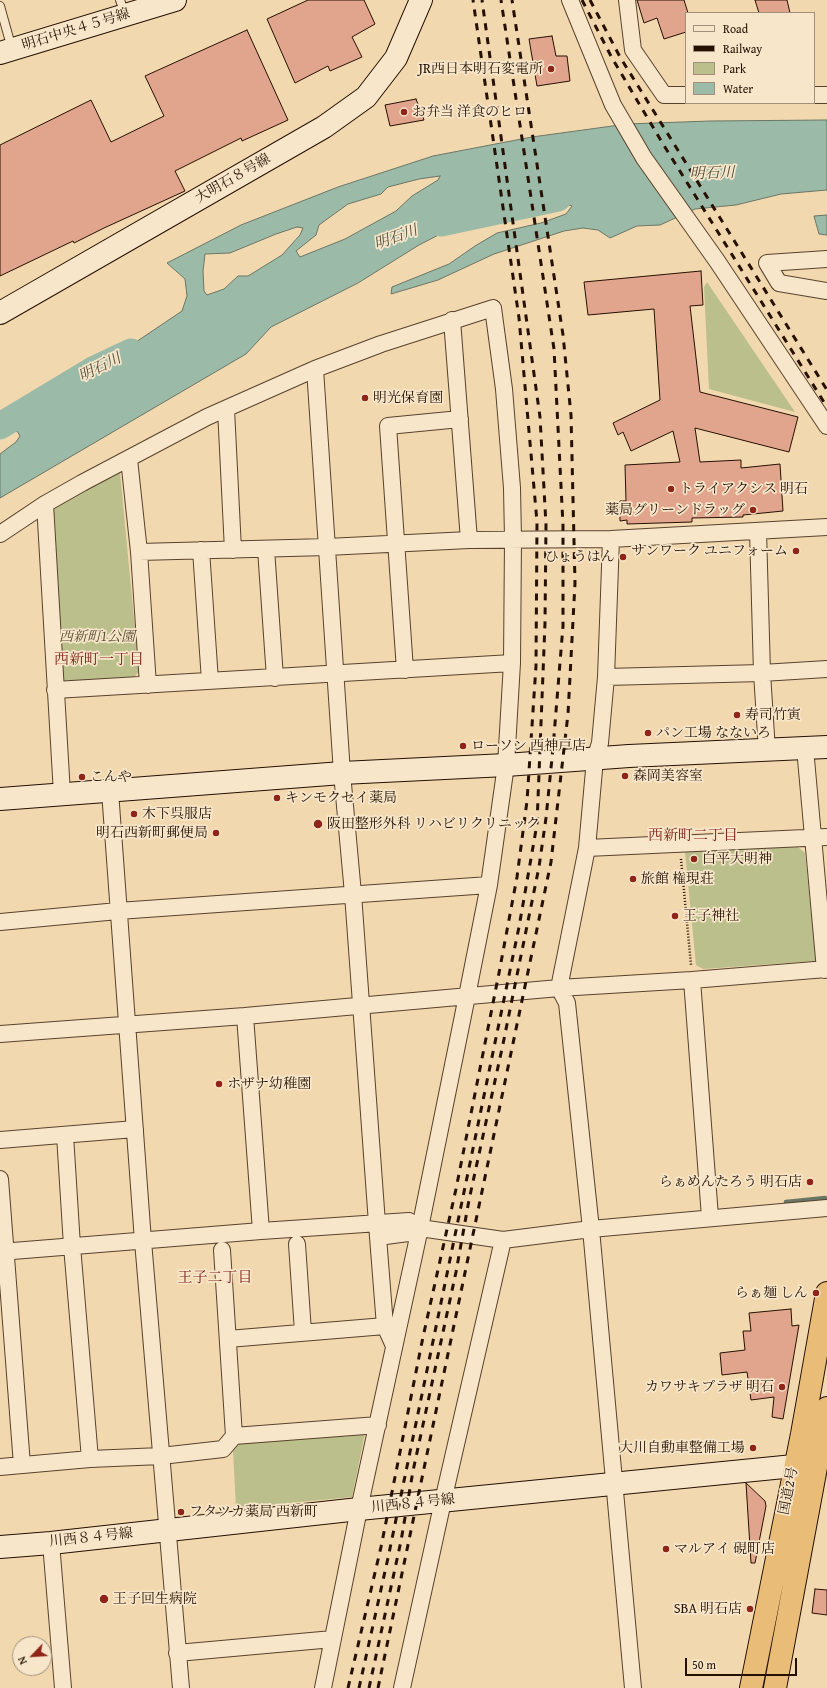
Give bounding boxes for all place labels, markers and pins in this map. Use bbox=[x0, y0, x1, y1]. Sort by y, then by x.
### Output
place label: JR西日本明石変電所 bbox=[419, 61, 543, 77]
marker: JR西日本明石変電所 bbox=[546, 64, 556, 74]
place label: お弁当 洋食のヒロ bbox=[412, 104, 527, 120]
marker: お弁当 洋食のヒロ bbox=[399, 107, 409, 117]
place label: 明光保育園 bbox=[373, 390, 443, 406]
marker: 明光保育園 bbox=[360, 393, 370, 403]
place label: トライアクシス 明石 bbox=[679, 481, 808, 497]
marker: トライアクシス 明石 bbox=[666, 484, 676, 494]
place label: 薬局グリーンドラッグ bbox=[605, 502, 745, 518]
marker: 薬局グリーンドラッグ bbox=[748, 505, 758, 515]
place label: サンワーク ユニフォーム bbox=[631, 543, 788, 559]
marker: サンワーク ユニフォーム bbox=[791, 546, 801, 556]
place label: ひょうはん bbox=[545, 549, 615, 565]
marker: ひょうはん bbox=[618, 552, 628, 562]
place label: 寿司竹寅 bbox=[745, 707, 801, 723]
marker: 寿司竹寅 bbox=[732, 710, 742, 720]
place label: パン工場 なないろ bbox=[656, 725, 771, 741]
marker: パン工場 なないろ bbox=[643, 728, 653, 738]
place label: ローソン 西神戸店 bbox=[471, 738, 586, 754]
marker: ローソン 西神戸店 bbox=[458, 741, 468, 751]
place label: 森岡美容室 bbox=[633, 768, 703, 784]
place label: こんや bbox=[90, 769, 132, 785]
marker: 森岡美容室 bbox=[620, 771, 630, 781]
marker: こんや bbox=[77, 772, 87, 782]
place label: キンモクセイ薬局 bbox=[285, 790, 397, 806]
marker: キンモクセイ薬局 bbox=[272, 793, 282, 803]
place label: 木下呉服店 bbox=[142, 806, 212, 822]
marker: 木下呉服店 bbox=[129, 809, 139, 819]
place label: 阪田整形外科 リハビリクリニック bbox=[327, 816, 540, 832]
marker: 阪田整形外科 リハビリクリニック bbox=[312, 818, 324, 830]
place label: 明石西新町郵便局 bbox=[96, 825, 208, 841]
marker: 明石西新町郵便局 bbox=[211, 828, 221, 838]
place label: 白平大明神 bbox=[702, 851, 772, 867]
marker: 白平大明神 bbox=[689, 854, 699, 864]
place label: 旅館 権現荘 bbox=[641, 871, 714, 887]
marker: 旅館 権現荘 bbox=[628, 874, 638, 884]
place label: 王子神社 bbox=[683, 908, 739, 924]
marker: 王子神社 bbox=[670, 911, 680, 921]
place label: ホザナ幼稚園 bbox=[227, 1076, 311, 1092]
marker: ホザナ幼稚園 bbox=[214, 1079, 224, 1089]
place label: らぁめんたろう 明石店 bbox=[659, 1174, 802, 1190]
marker: らぁめんたろう 明石店 bbox=[805, 1177, 815, 1187]
place label: らぁ麺 しん bbox=[735, 1285, 808, 1301]
marker: らぁ麺 しん bbox=[811, 1288, 821, 1298]
place label: カワサキプラザ 明石 bbox=[645, 1379, 774, 1395]
marker: カワサキプラザ 明石 bbox=[777, 1382, 787, 1392]
place label: 大川自動車整備工場 bbox=[619, 1440, 745, 1456]
marker: 大川自動車整備工場 bbox=[748, 1443, 758, 1453]
place label: フタツカ薬局 西新町 bbox=[189, 1504, 318, 1520]
marker: フタツカ薬局 西新町 bbox=[176, 1507, 186, 1517]
place label: マルアイ 硯町店 bbox=[674, 1541, 775, 1557]
marker: マルアイ 硯町店 bbox=[661, 1544, 671, 1554]
place label: 王子回生病院 bbox=[113, 1591, 197, 1607]
marker: 王子回生病院 bbox=[98, 1593, 110, 1605]
place label: SBA 明石店 bbox=[674, 1601, 742, 1617]
marker: SBA 明石店 bbox=[745, 1604, 755, 1614]

